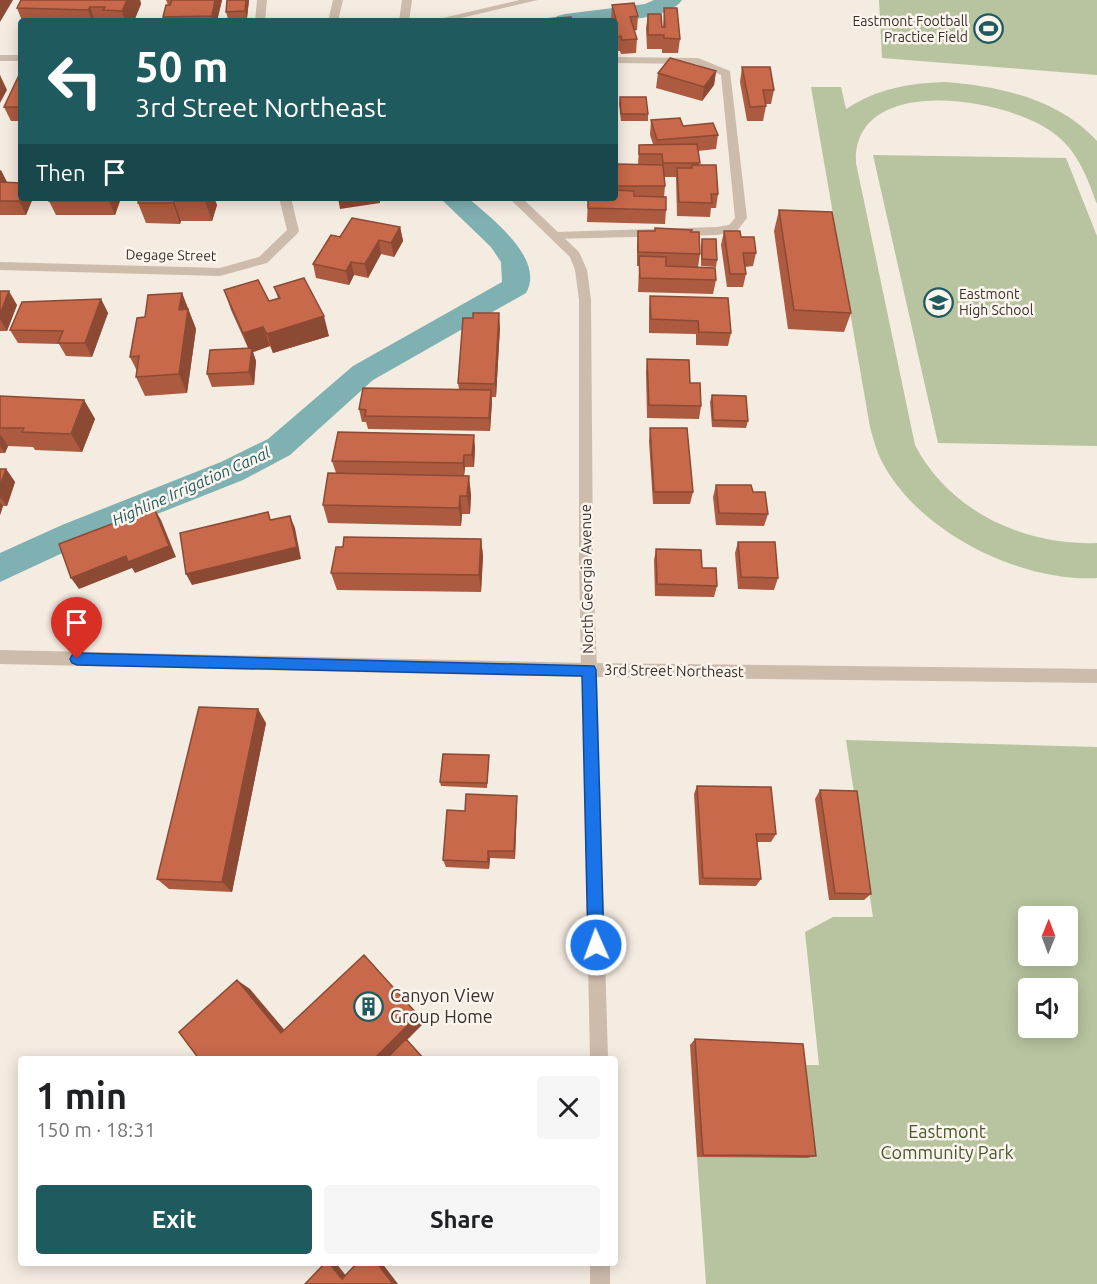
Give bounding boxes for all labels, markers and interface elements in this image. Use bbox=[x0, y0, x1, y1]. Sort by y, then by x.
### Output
place label: Eastmont Football Practice Field bbox=[852, 13, 968, 45]
sports icon: Eastmont Football Practice Field bbox=[973, 13, 1005, 45]
icon: left bbox=[36, 42, 114, 120]
text: 50 m bbox=[135, 43, 229, 90]
text: 3rd Street Northeast bbox=[135, 92, 386, 122]
icon: arrive bbox=[98, 156, 131, 189]
text: Then bbox=[36, 160, 86, 185]
street label: Degage Street bbox=[125, 246, 217, 264]
school or university icon: Eastmont High School bbox=[922, 286, 954, 318]
place label: Eastmont High School bbox=[959, 286, 1034, 318]
water label: Highline Irrigation Canal bbox=[109, 443, 273, 529]
street label: North Georgia Avenue bbox=[577, 504, 596, 654]
pin bbox=[51, 597, 102, 659]
icon: arrive bbox=[60, 606, 93, 639]
street label: 3rd Street Northeast bbox=[604, 661, 744, 680]
north arrow bbox=[1018, 906, 1078, 966]
map controls bbox=[1018, 906, 1078, 1038]
position arrow bbox=[564, 913, 628, 977]
button: sound bbox=[1018, 978, 1078, 1038]
place label: Canyon View Group Home bbox=[390, 985, 494, 1026]
building icon: Canyon View Group Home bbox=[353, 990, 385, 1022]
text: 1 min bbox=[36, 1075, 127, 1116]
button: close bbox=[537, 1076, 600, 1139]
text: 150 m · 18:31 bbox=[36, 1118, 156, 1141]
park label: Eastmont Community Park bbox=[880, 1121, 1014, 1162]
button: Exit bbox=[36, 1185, 312, 1254]
button: Share bbox=[324, 1185, 600, 1254]

